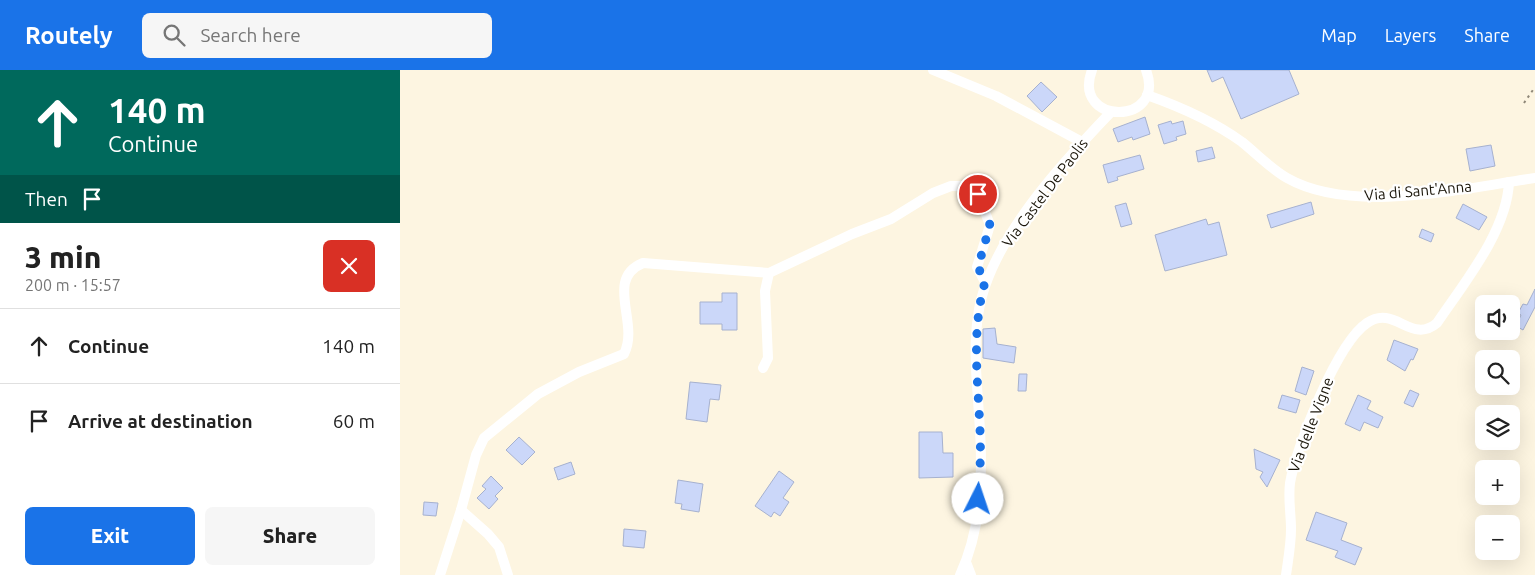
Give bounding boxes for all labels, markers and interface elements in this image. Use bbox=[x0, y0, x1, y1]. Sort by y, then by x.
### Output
search box bbox=[142, 13, 492, 58]
icon: search bbox=[160, 21, 188, 49]
text: Routely bbox=[25, 22, 112, 49]
text: Search here bbox=[200, 24, 301, 46]
text: Map bbox=[1321, 25, 1357, 45]
text: Layers bbox=[1385, 25, 1436, 45]
text: Share bbox=[1464, 25, 1510, 45]
icon: ahead bbox=[25, 90, 90, 155]
text: 140 m bbox=[108, 90, 206, 130]
text: Continue bbox=[108, 131, 198, 156]
street label: Via Castel De Paolis bbox=[998, 135, 1091, 250]
pin bbox=[957, 173, 999, 215]
street label: Via di Sant'Anna bbox=[1363, 177, 1472, 204]
icon: arrive bbox=[964, 180, 992, 208]
icon: arrive bbox=[78, 185, 106, 213]
text: Then bbox=[25, 188, 68, 210]
text: 3 min bbox=[25, 240, 101, 274]
button: close bbox=[323, 240, 375, 292]
text: 200 m · 15:57 bbox=[25, 276, 121, 294]
map controls bbox=[1475, 295, 1520, 560]
button: sound bbox=[1475, 295, 1520, 340]
icon: ahead bbox=[25, 332, 53, 360]
text: Continue bbox=[68, 335, 149, 357]
text: 140 m bbox=[322, 335, 375, 357]
button: search bbox=[1475, 350, 1520, 395]
street label: Via delle Vigne bbox=[1285, 375, 1336, 475]
button: layers bbox=[1475, 405, 1520, 450]
icon: arrive bbox=[25, 407, 53, 435]
text: Arrive at destination bbox=[68, 410, 253, 432]
text: 60 m bbox=[333, 410, 375, 432]
button: + bbox=[1475, 460, 1520, 505]
position arrow bbox=[951, 472, 1003, 524]
button: Exit bbox=[25, 507, 195, 565]
button: Share bbox=[205, 507, 375, 565]
button: − bbox=[1475, 515, 1520, 560]

